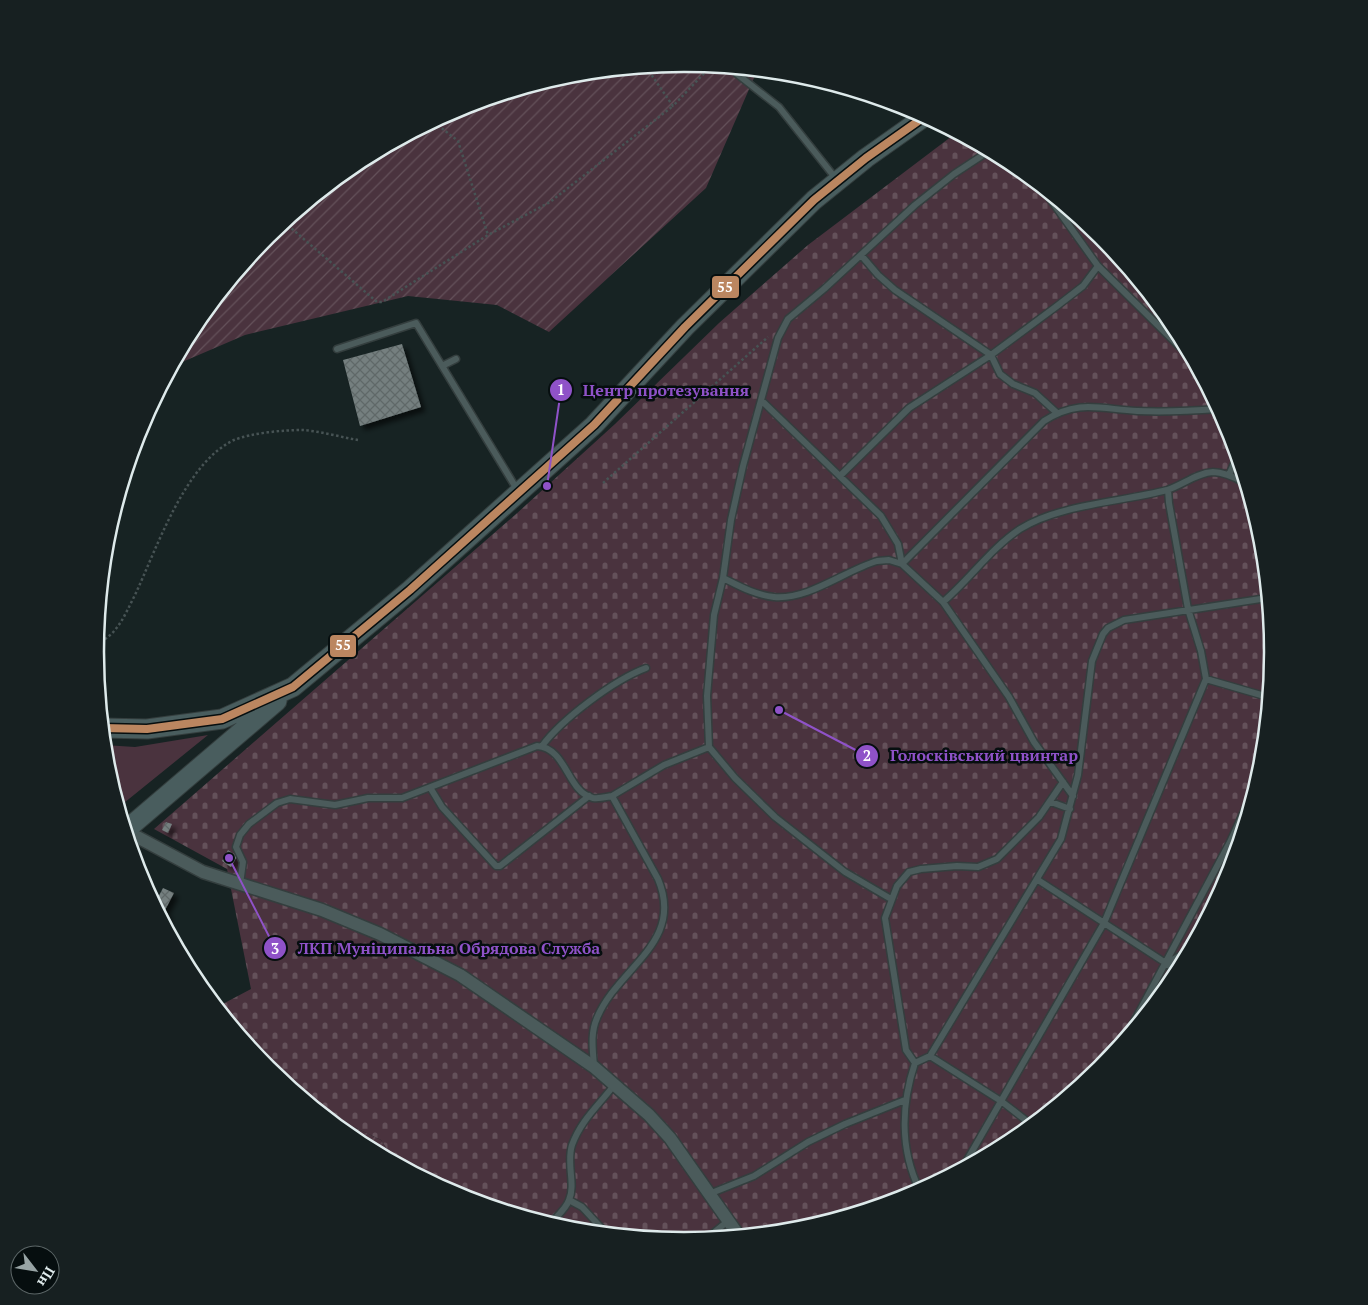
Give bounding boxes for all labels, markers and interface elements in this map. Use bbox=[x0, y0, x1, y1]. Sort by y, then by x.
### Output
line badge: 55 bbox=[711, 275, 740, 299]
text: 55 bbox=[717, 277, 733, 296]
callout: Центр протезування bbox=[548, 375, 759, 406]
text: 1 bbox=[557, 379, 565, 399]
text: Центр протезування bbox=[583, 379, 749, 401]
line badge: 55 bbox=[329, 634, 357, 658]
text: 55 bbox=[335, 635, 351, 654]
callout: Голосківський цвинтар bbox=[855, 740, 1088, 771]
text: Голосківський цвинтар bbox=[890, 744, 1078, 766]
text: 2 bbox=[863, 745, 871, 765]
callout: ЛКП Муніципальна Обрядова Служба bbox=[262, 933, 610, 964]
text: ЛКП Муніципальна Обрядова Служба bbox=[297, 937, 600, 959]
text: 3 bbox=[271, 938, 279, 958]
north arrow bbox=[10, 1245, 60, 1295]
text: Пн bbox=[33, 1264, 60, 1290]

